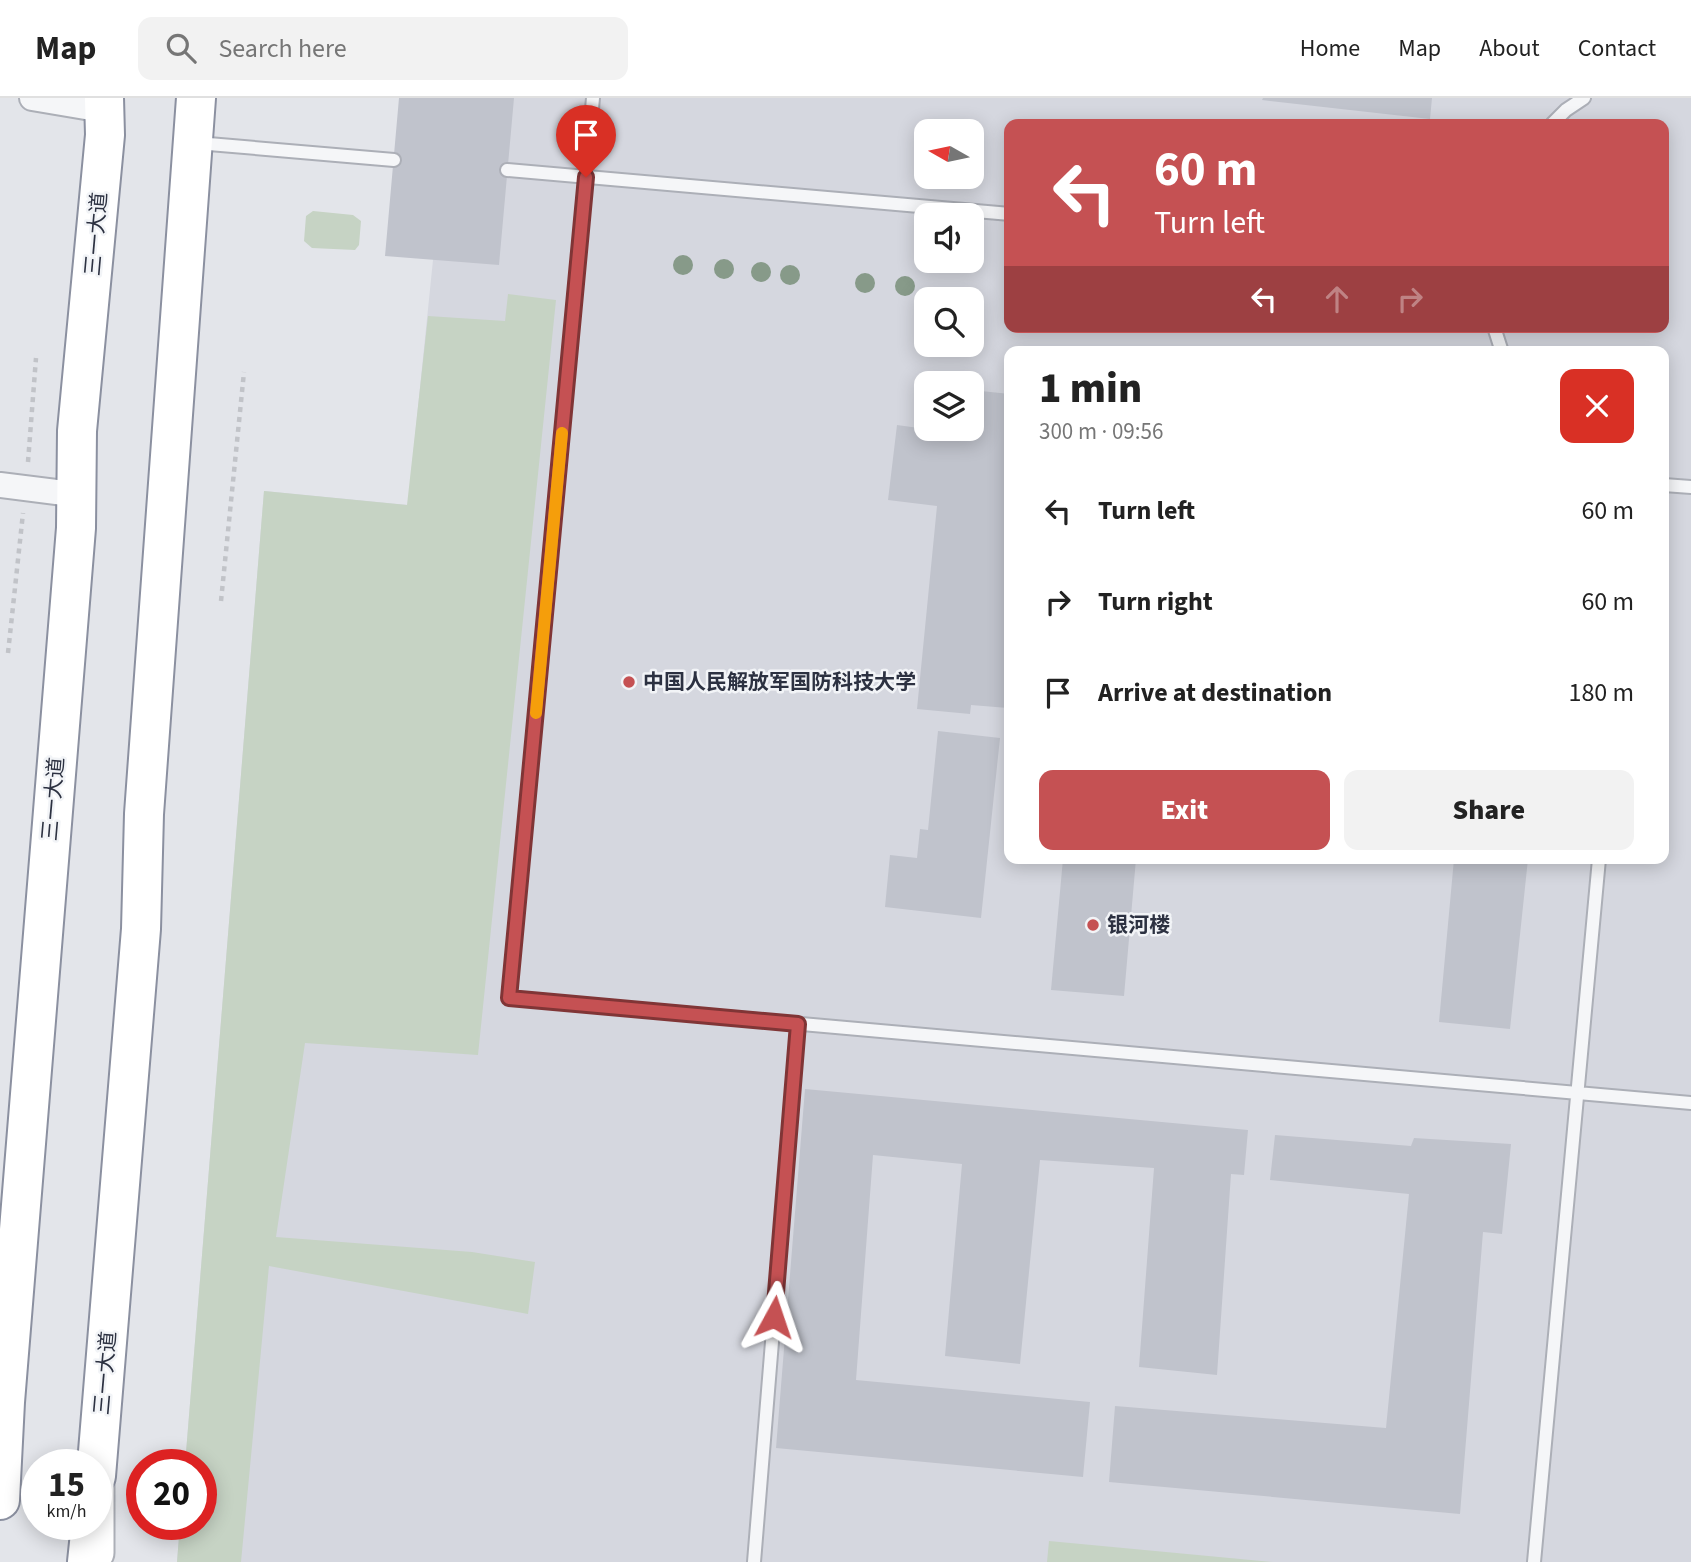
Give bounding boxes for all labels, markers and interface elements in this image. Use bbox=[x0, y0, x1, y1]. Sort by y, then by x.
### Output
search box bbox=[138, 17, 628, 80]
text: Map bbox=[35, 25, 96, 72]
icon: search bbox=[162, 29, 200, 67]
text: Search here bbox=[218, 30, 347, 67]
text: Home bbox=[1300, 31, 1360, 66]
text: Map bbox=[1398, 31, 1441, 66]
text: About bbox=[1479, 31, 1540, 66]
text: Contact bbox=[1578, 31, 1656, 66]
pin bbox=[556, 105, 616, 177]
icon: arrive bbox=[567, 116, 605, 154]
north arrow bbox=[914, 119, 984, 189]
map controls bbox=[914, 119, 984, 441]
text: 60 m bbox=[1154, 135, 1258, 205]
icon: left bbox=[1039, 147, 1130, 238]
street label: 三一大道 bbox=[77, 191, 115, 277]
text: Turn left bbox=[1154, 200, 1265, 246]
button: sound bbox=[914, 203, 984, 273]
icon: left bbox=[1245, 280, 1283, 318]
icon: ahead bbox=[1318, 280, 1356, 318]
icon: right bbox=[1391, 280, 1429, 318]
button: search bbox=[914, 287, 984, 357]
text: 1 min bbox=[1039, 359, 1142, 419]
button: close bbox=[1560, 369, 1634, 443]
button: layers bbox=[914, 371, 984, 441]
text: 300 m · 09:56 bbox=[1039, 415, 1163, 448]
icon: left bbox=[1039, 492, 1077, 530]
text: Turn left bbox=[1098, 492, 1195, 529]
text: 60 m bbox=[1581, 492, 1634, 529]
icon: right bbox=[1039, 583, 1077, 621]
text: Turn right bbox=[1098, 583, 1213, 620]
text: 60 m bbox=[1581, 583, 1634, 620]
place label: 中国人民解放军国防科技大学 bbox=[643, 667, 916, 697]
marker: 中国人民解放军国防科技大学 bbox=[621, 674, 637, 690]
icon: arrive bbox=[1039, 674, 1077, 712]
text: Arrive at destination bbox=[1098, 674, 1332, 711]
text: 180 m bbox=[1568, 674, 1634, 711]
street label: 三一大道 bbox=[34, 756, 72, 842]
button: Exit bbox=[1039, 770, 1330, 850]
button: Share bbox=[1344, 770, 1634, 850]
place label: 银河楼 bbox=[1107, 910, 1170, 940]
marker: 银河楼 bbox=[1085, 917, 1101, 933]
position arrow bbox=[737, 1280, 811, 1354]
street label: 三一大道 bbox=[86, 1330, 124, 1416]
speed limit sign: 20 bbox=[126, 1449, 217, 1540]
text: 15 bbox=[48, 1460, 85, 1510]
text: km/h bbox=[47, 1499, 86, 1524]

